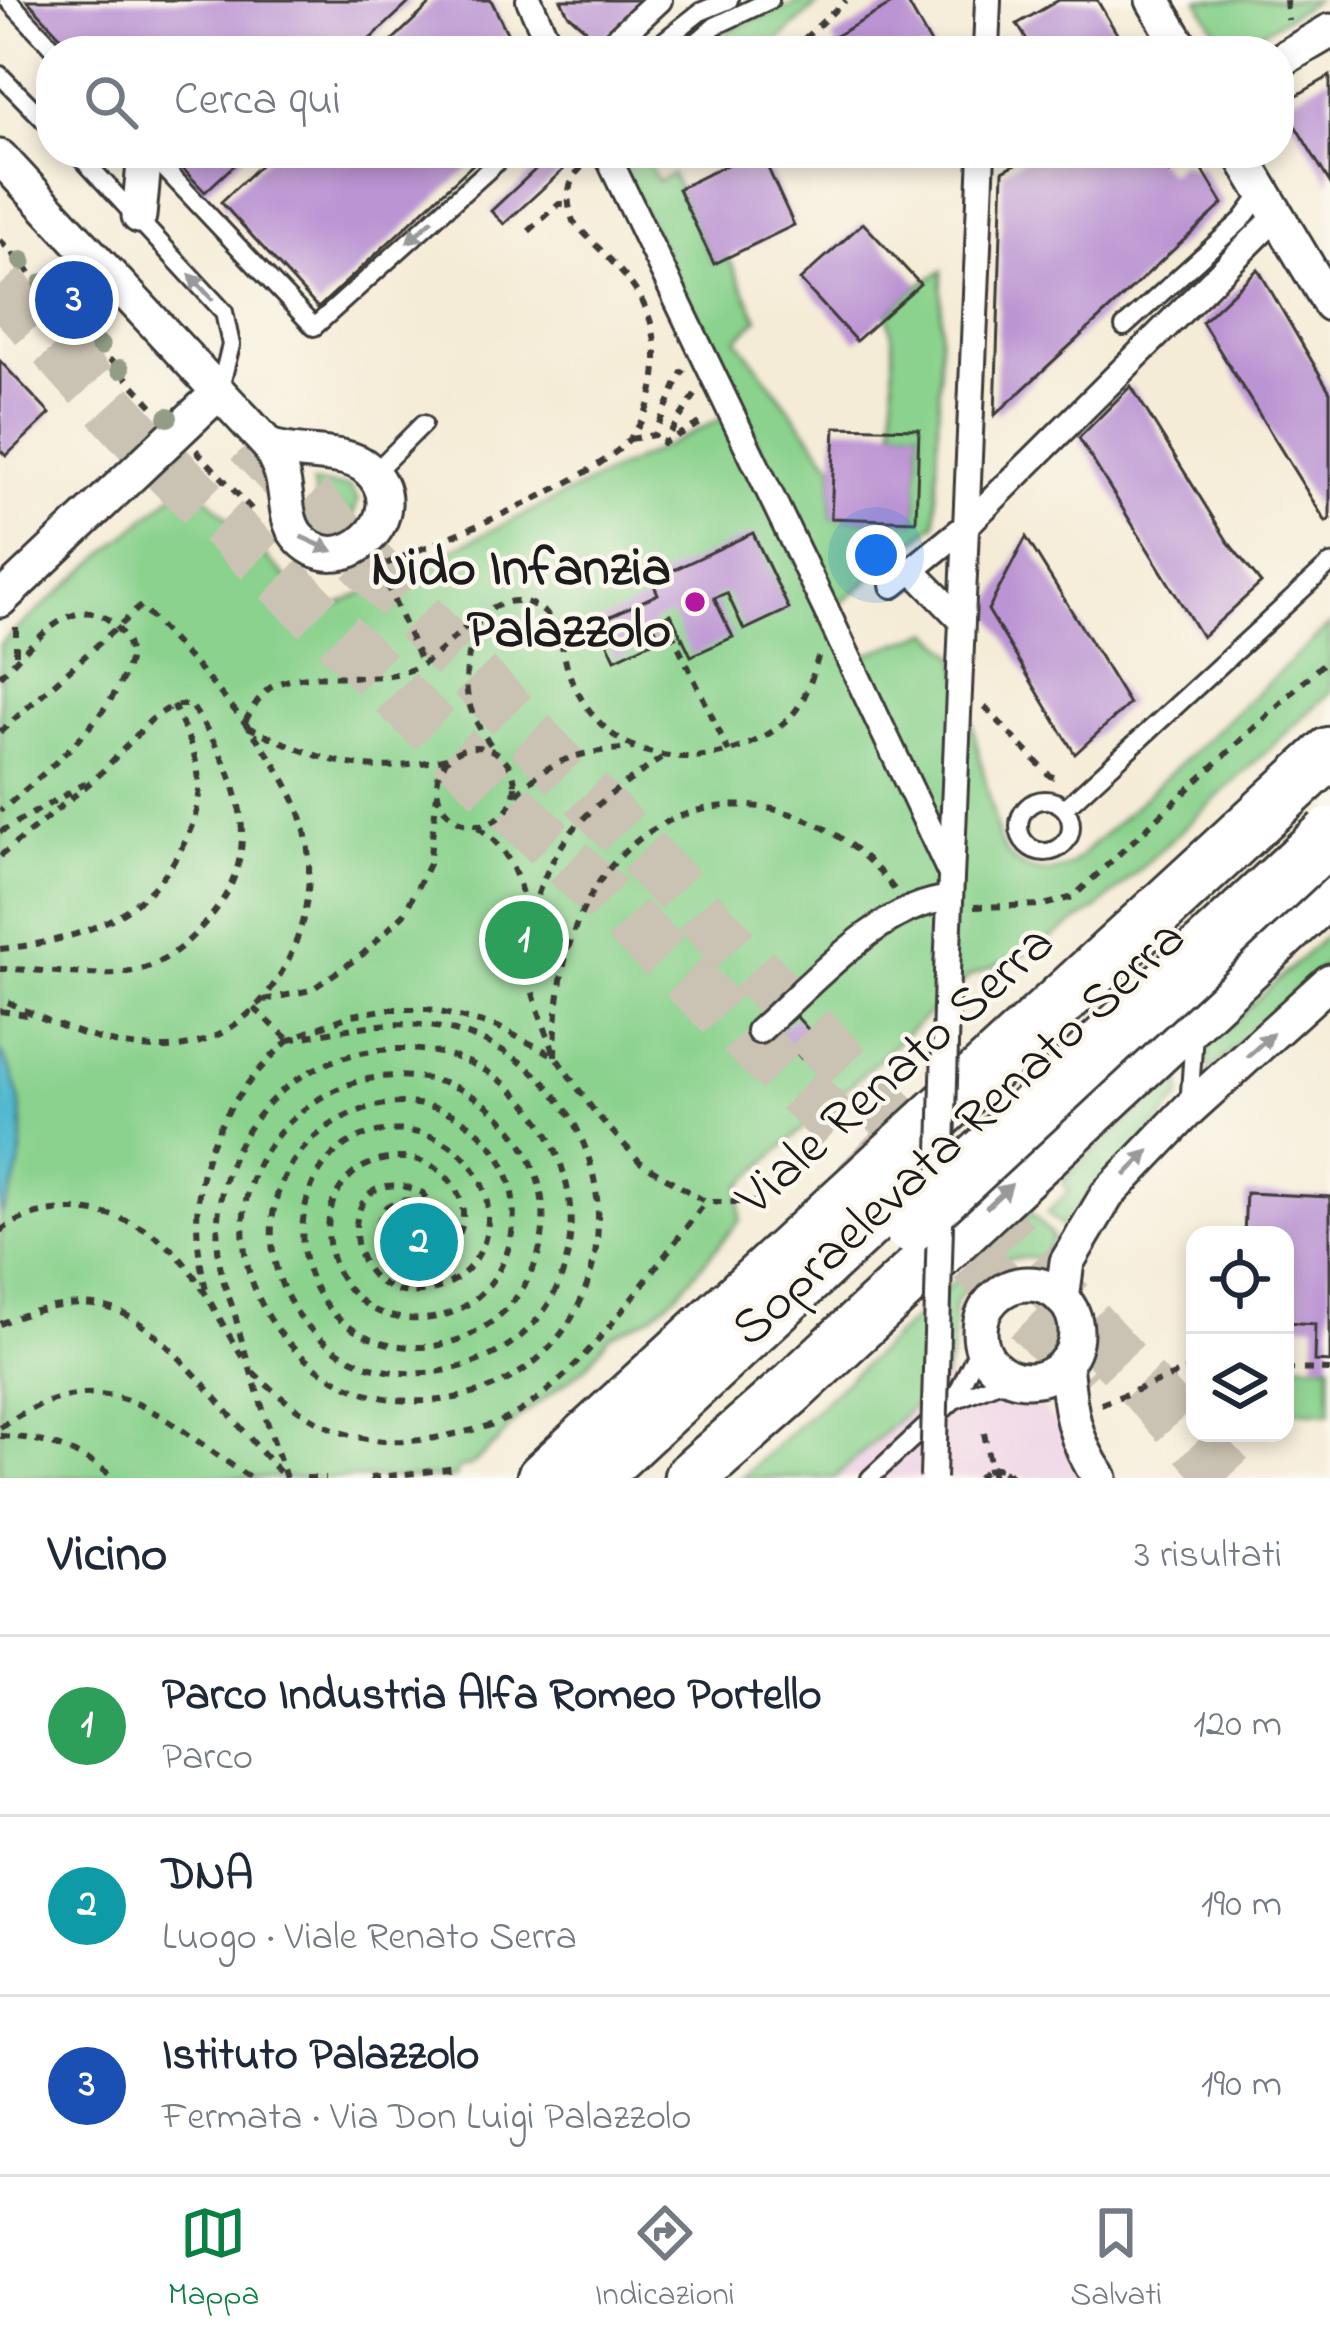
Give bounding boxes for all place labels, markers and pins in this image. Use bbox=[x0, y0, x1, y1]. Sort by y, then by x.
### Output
pin: 3 bbox=[35, 255, 113, 345]
place label: Nido Infanzia Palazzolo bbox=[371, 532, 671, 672]
marker: Nido Infanzia Palazzolo bbox=[682, 589, 708, 615]
pin: 1 bbox=[485, 895, 563, 985]
pin: 2 bbox=[380, 1197, 458, 1287]

